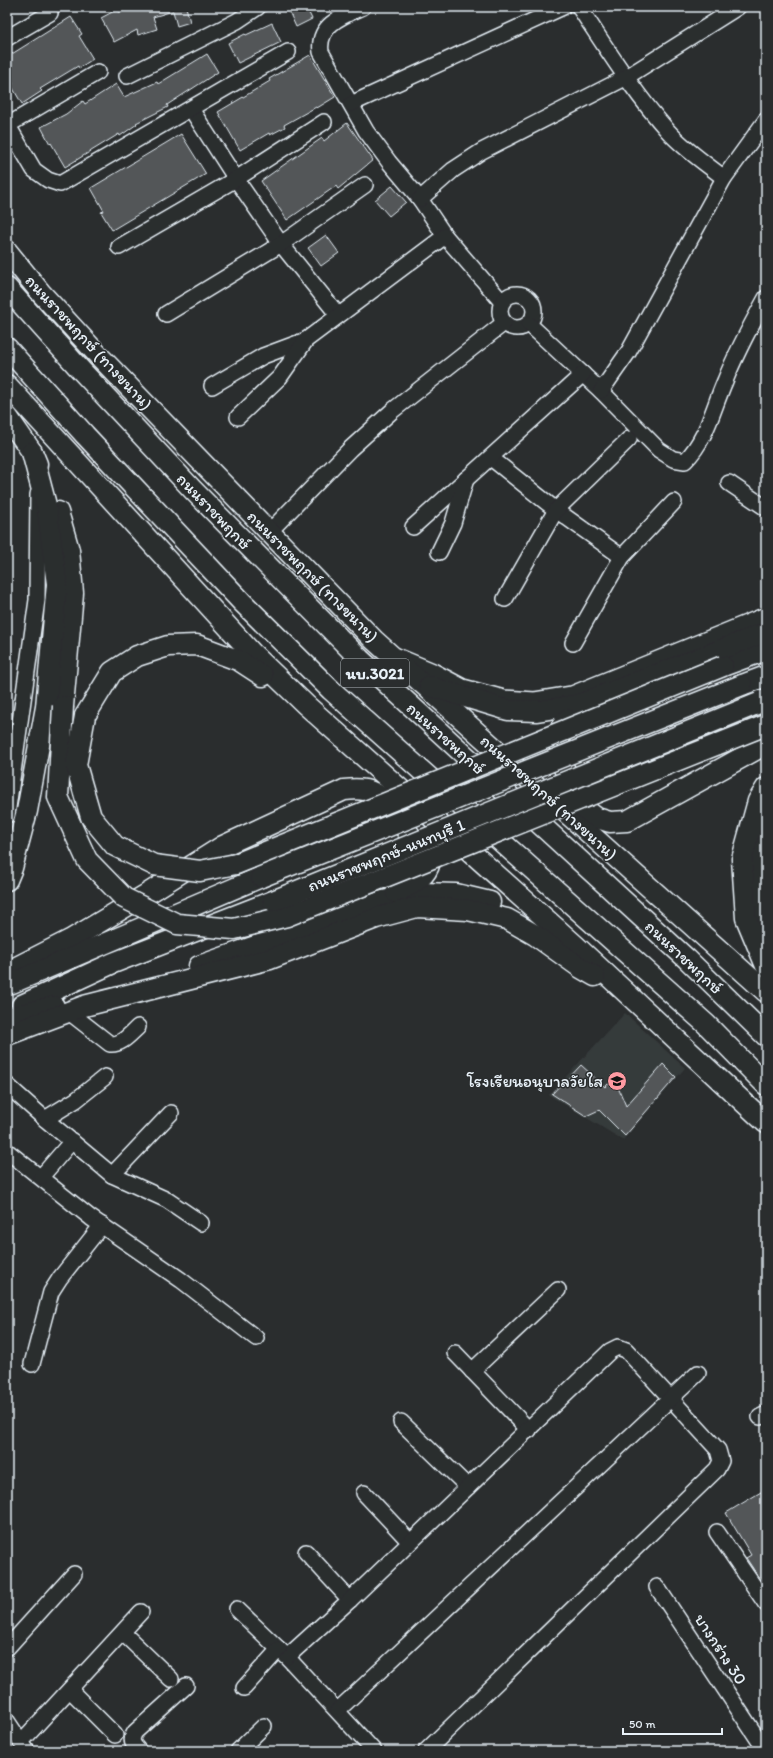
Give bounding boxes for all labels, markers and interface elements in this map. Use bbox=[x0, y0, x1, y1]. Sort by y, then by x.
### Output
street label: ถนนราชพฤกษ์ (ทางขนาน) bbox=[21, 270, 157, 414]
street label: ถนนราชพฤกษ์ bbox=[173, 469, 255, 553]
street label: ถนนราชพฤกษ์ (ทางขนาน) bbox=[243, 506, 383, 646]
road number: นบ.3021 bbox=[341, 659, 409, 687]
street label: ถนนราชพฤกษ์ bbox=[403, 698, 489, 778]
street label: ถนนราชพฤกษ์ (ทางขนาน) bbox=[476, 730, 622, 864]
street label: ถนนราชพฤกษ์-นนทบุรี 1 bbox=[304, 814, 468, 897]
street label: ถนนราชพฤกษ์ bbox=[641, 916, 727, 998]
school or university icon: โรงเรียนอนุบาลวัยใส bbox=[606, 1070, 628, 1092]
place label: โรงเรียนอนุบาลวัยใส bbox=[466, 1071, 603, 1092]
street label: บางกร่าง 30 bbox=[691, 1610, 751, 1688]
scale bar bbox=[623, 1710, 722, 1736]
text: 50 m bbox=[629, 1717, 655, 1731]

